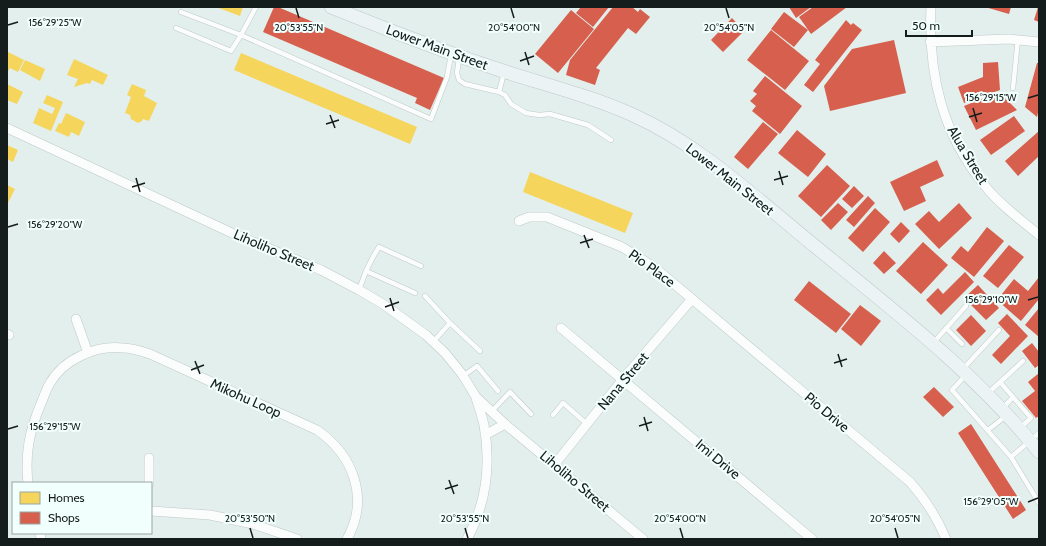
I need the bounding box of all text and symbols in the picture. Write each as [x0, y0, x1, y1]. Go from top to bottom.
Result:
scale bar [906, 12, 972, 38]
text: 156°29'25"W [28, 16, 82, 29]
text: 50 m [912, 18, 940, 33]
street label: Lower Main Street [384, 20, 491, 74]
text: 20°53'55"N [275, 21, 323, 34]
text: 20°54'00"N [488, 21, 540, 34]
text: 20°54'05"N [704, 21, 754, 34]
text: 156°29'15"W [965, 91, 1017, 104]
street label: Alua Street [944, 122, 993, 188]
street label: Lower Main Street [682, 139, 778, 219]
text: 156°29'20"W [28, 218, 83, 231]
street label: Liholiho Street [231, 225, 317, 275]
street label: Pio Place [625, 245, 679, 291]
text: 156°29'10"W [965, 293, 1018, 306]
street label: Nana Street [594, 348, 653, 414]
street label: Mikohu Loop [208, 374, 285, 422]
street label: Pio Drive [801, 388, 853, 436]
text: 156°29'15"W [29, 420, 81, 433]
street label: Imi Drive [692, 435, 744, 483]
street label: Liholiho Street [536, 446, 614, 516]
legend [12, 482, 152, 534]
text: Homes [48, 490, 85, 505]
text: 156°29'05"W [964, 495, 1019, 508]
text: Shops [48, 510, 80, 525]
text: 20°53'50"N [225, 512, 275, 525]
text: 20°53'55"N [441, 512, 489, 525]
text: 20°54'00"N [654, 512, 706, 525]
text: 20°54'05"N [870, 512, 920, 525]

